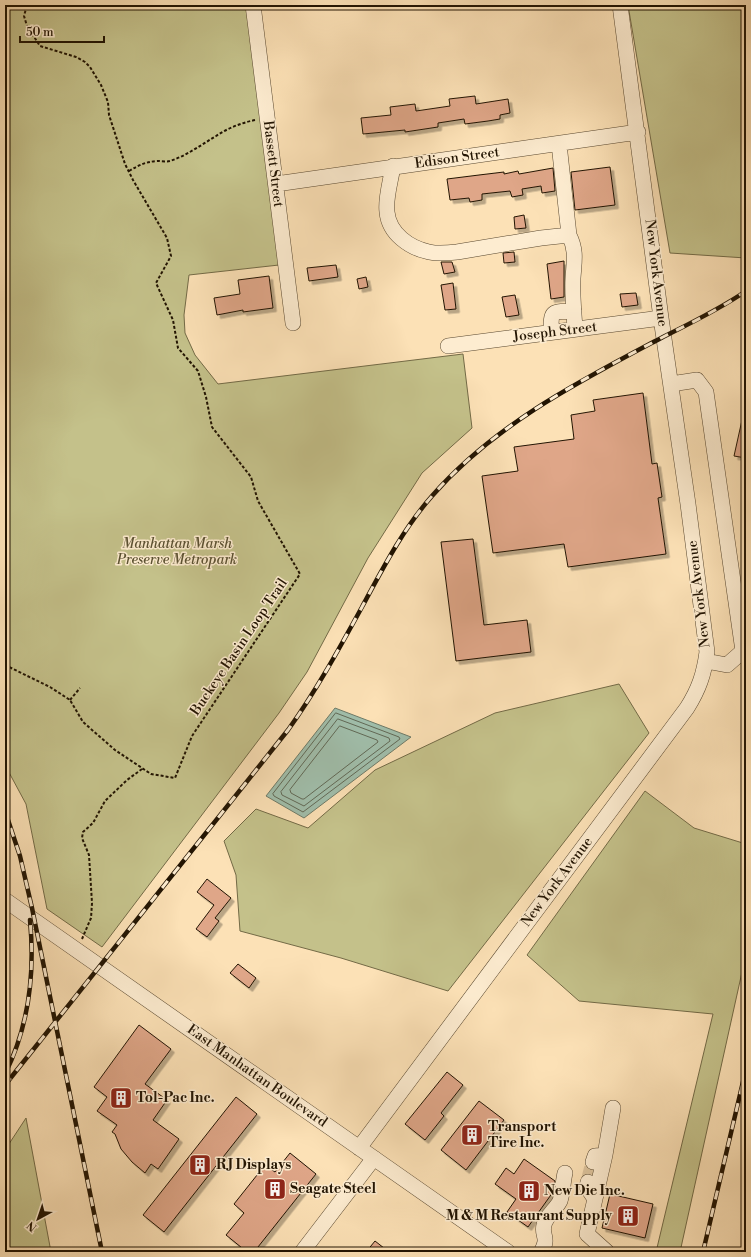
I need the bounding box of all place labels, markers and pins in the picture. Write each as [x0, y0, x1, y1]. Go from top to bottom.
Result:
building icon: Tol-Pac Inc. [108, 1085, 134, 1111]
place label: Tol-Pac Inc. [136, 1089, 215, 1107]
place label: Transport Tire Inc. [488, 1118, 557, 1152]
building icon: Transport Tire Inc. [459, 1122, 485, 1148]
building icon: RJ Displays [187, 1152, 213, 1178]
place label: RJ Displays [216, 1156, 291, 1174]
building icon: Seagate Steel [262, 1176, 288, 1202]
building icon: New Die Inc. [516, 1178, 542, 1204]
place label: Seagate Steel [290, 1180, 377, 1198]
place label: New Die Inc. [544, 1182, 625, 1200]
building icon: M & M Restaurant Supply [615, 1203, 641, 1229]
place label: M & M Restaurant Supply [446, 1207, 613, 1225]

